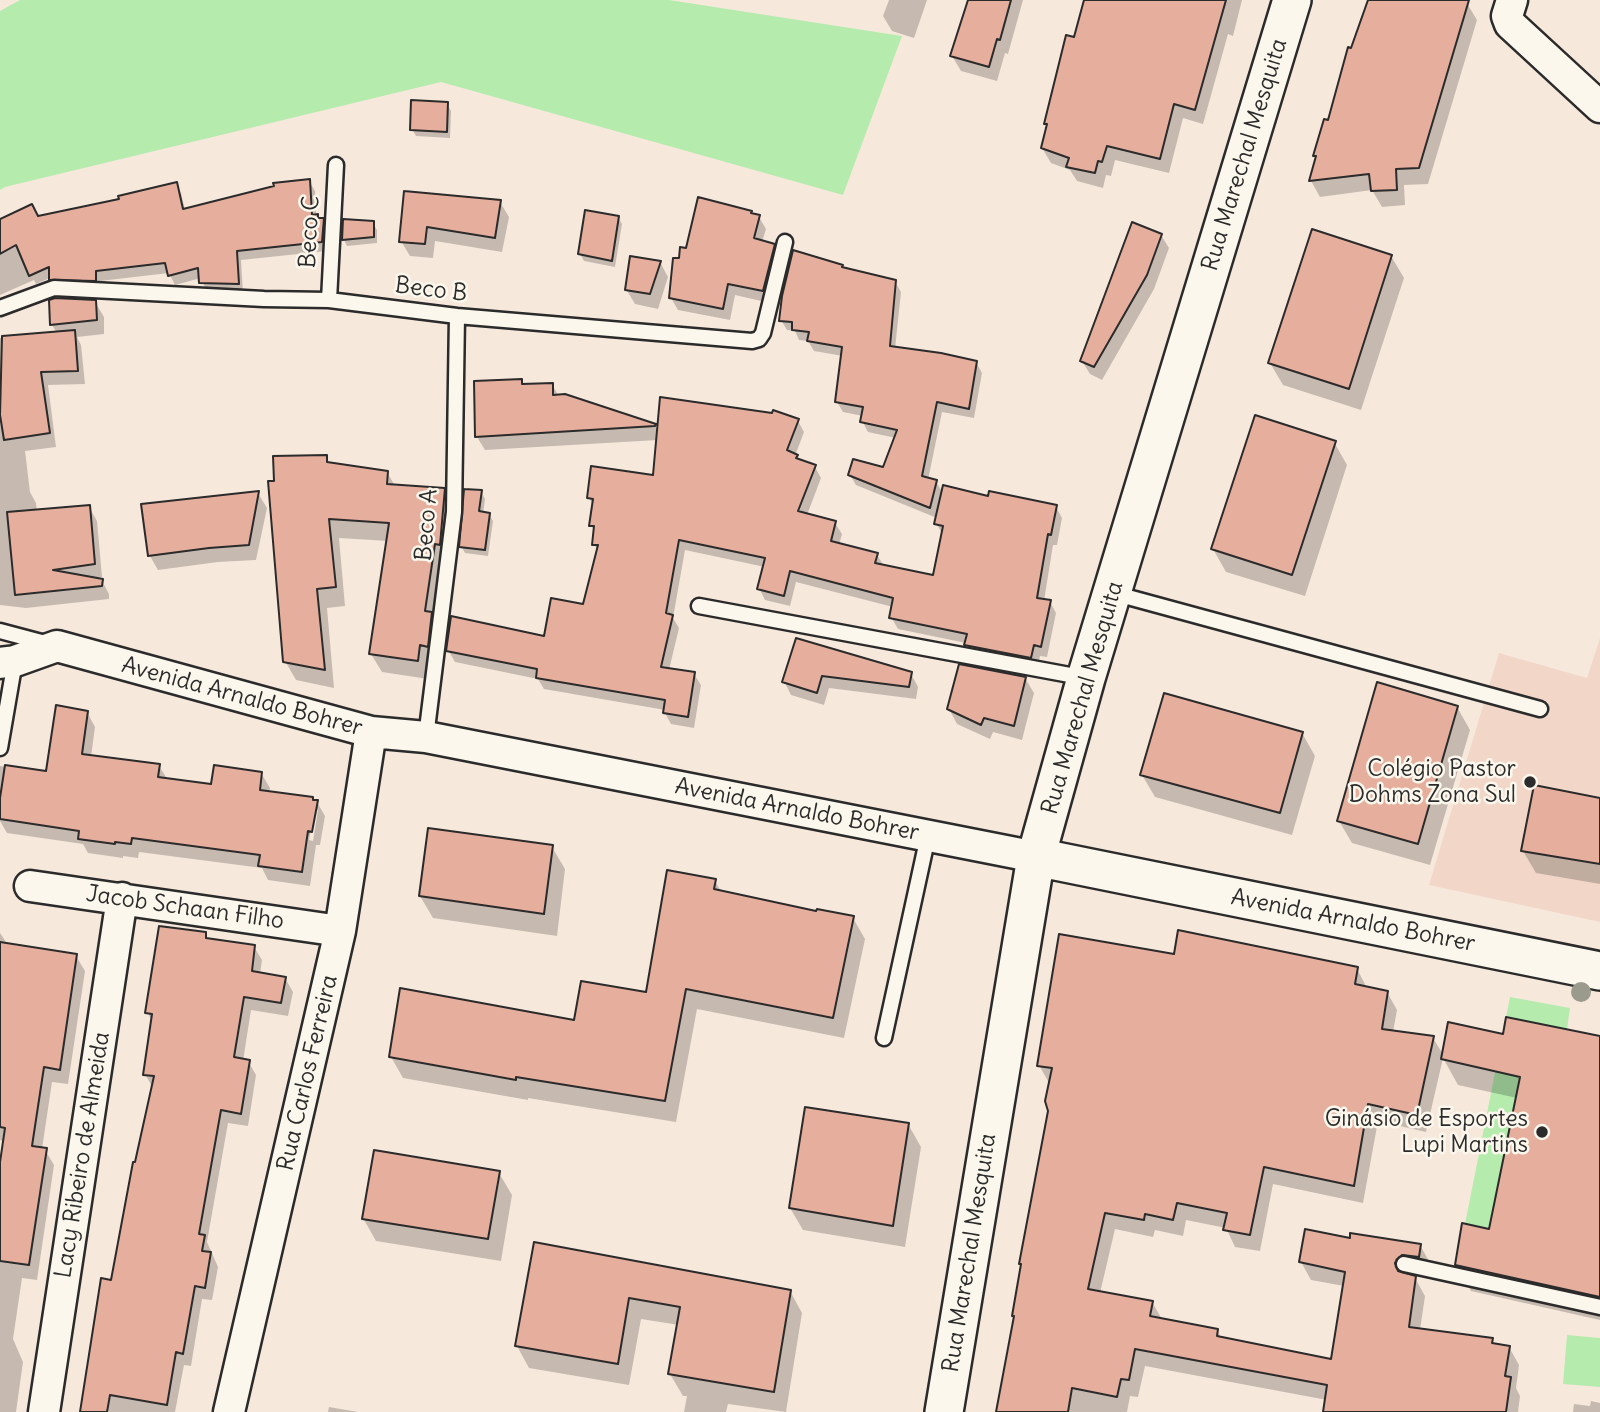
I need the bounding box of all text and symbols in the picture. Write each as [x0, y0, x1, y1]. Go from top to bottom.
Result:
street label: Rua Marechal Mesquita [1197, 36, 1293, 274]
street label: Beco C [294, 195, 326, 269]
street label: Beco B [393, 272, 469, 308]
street label: Beco A [410, 488, 444, 562]
street label: Rua Marechal Mesquita [1036, 578, 1130, 818]
street label: Avenida Arnaldo Bohrer [119, 652, 365, 742]
place label: Colégio Pastor Dohms Zona Sul [1349, 755, 1516, 809]
street label: Avenida Arnaldo Bohrer [673, 773, 921, 847]
marker: Colégio Pastor Dohms Zona Sul [1522, 774, 1538, 790]
street label: Jacob Schaan Filho [84, 880, 286, 936]
street label: Avenida Arnaldo Bohrer [1229, 884, 1477, 958]
street label: Rua Carlos Ferreira [272, 972, 344, 1174]
street label: Lacy Ribeiro de Almeida [50, 1030, 116, 1280]
place label: Ginásio de Esportes Lupi Martins [1325, 1105, 1528, 1159]
marker: Ginásio de Esportes Lupi Martins [1534, 1124, 1550, 1140]
street label: Rua Marechal Mesquita [937, 1132, 1003, 1374]

